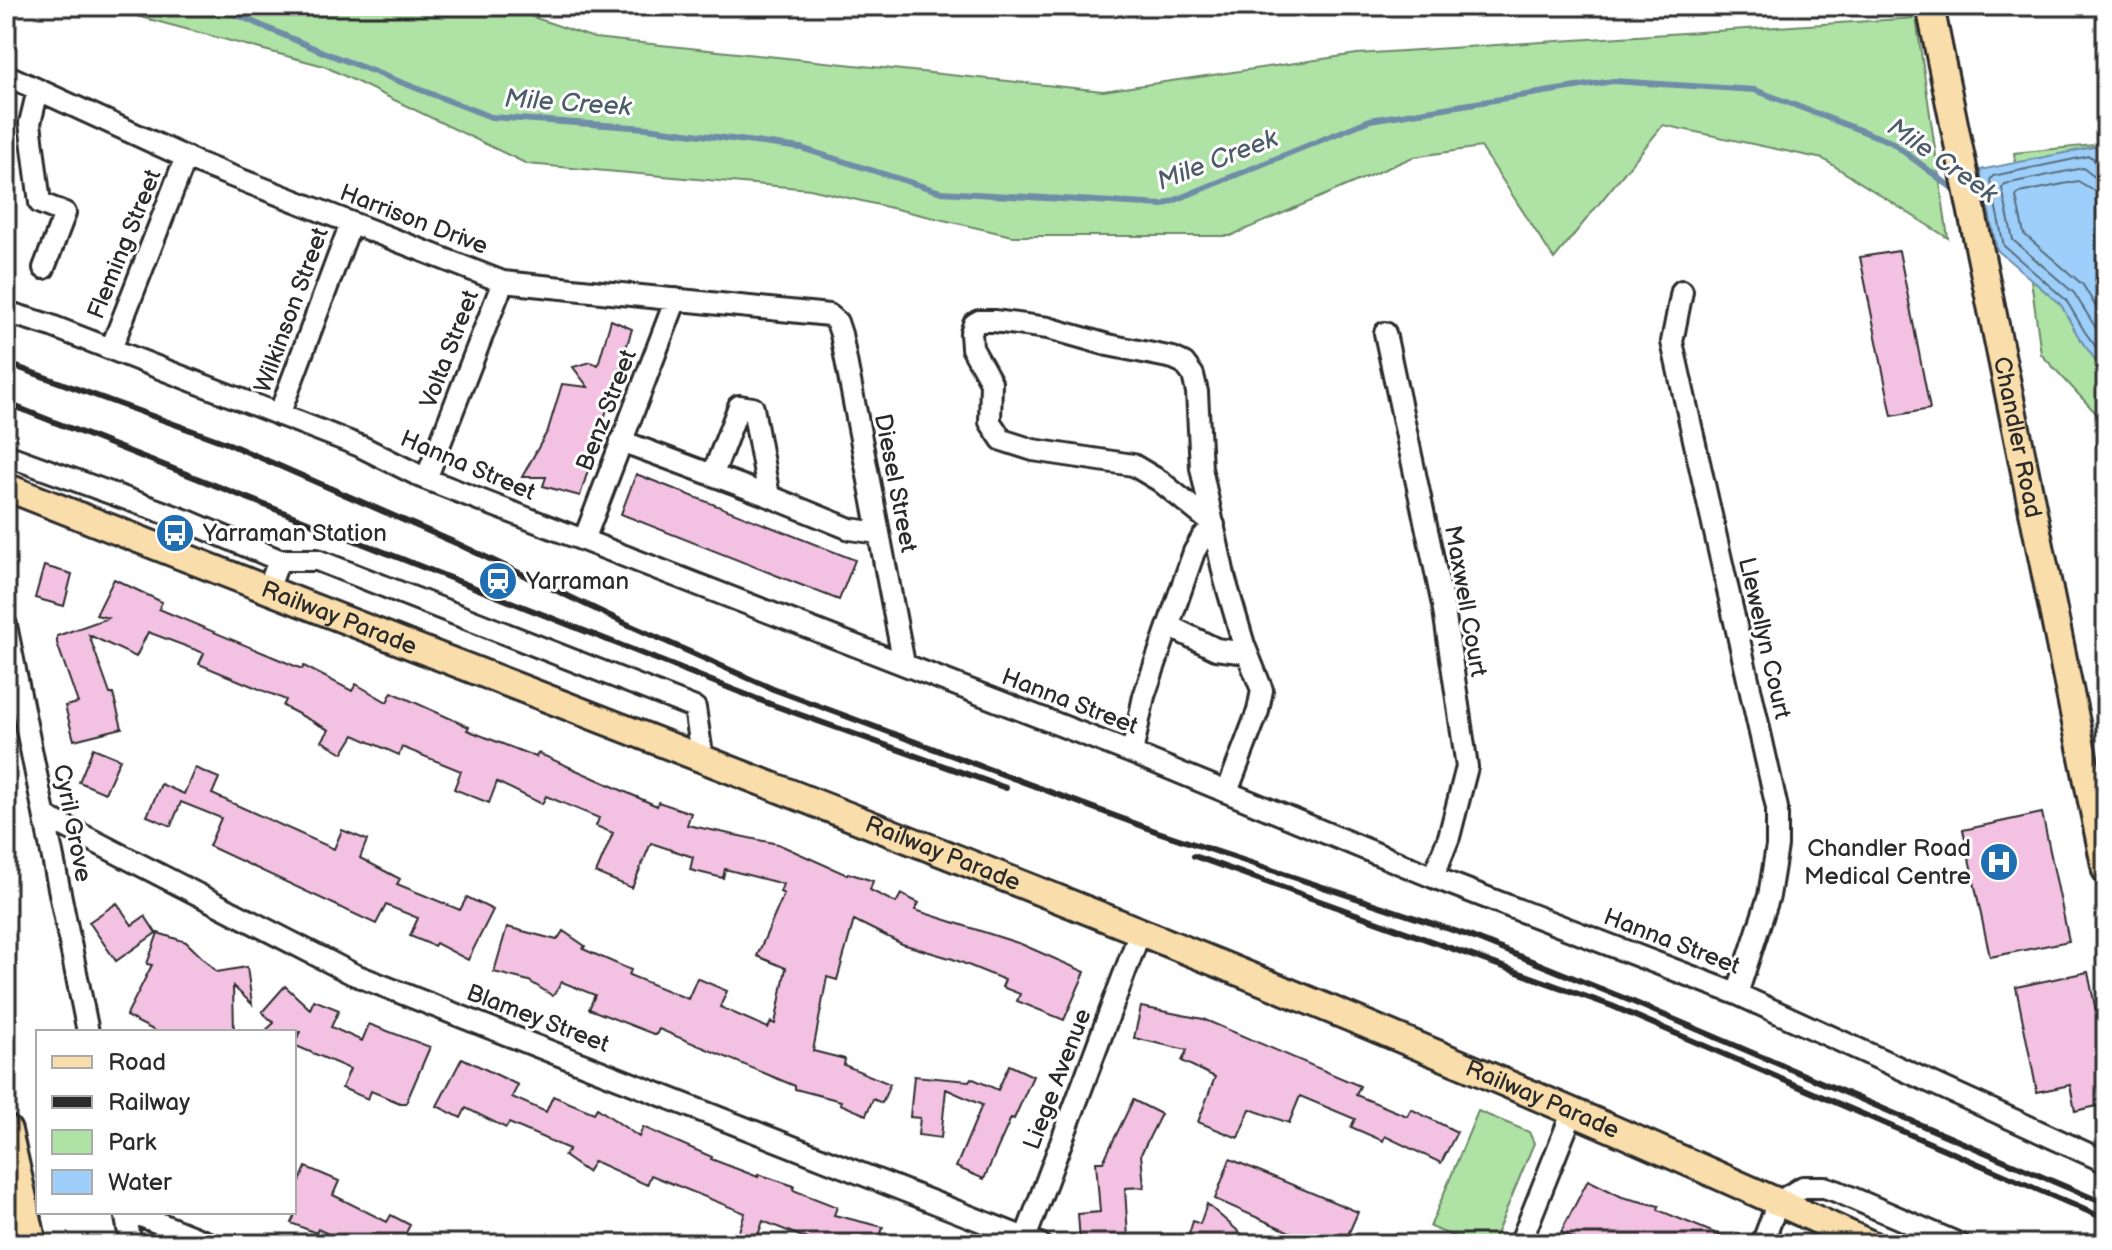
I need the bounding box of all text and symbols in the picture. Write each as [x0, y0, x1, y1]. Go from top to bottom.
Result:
water label: Mile Creek [503, 84, 634, 123]
water label: Mile Creek [1881, 112, 2004, 211]
water label: Mile Creek [1153, 123, 1284, 198]
street label: Fleming Street [81, 165, 168, 323]
street label: Harrison Drive [336, 178, 492, 261]
street label: Wilkinson Street [248, 223, 335, 397]
street label: Volta Street [414, 285, 485, 412]
street label: Benz Street [570, 345, 643, 475]
street label: Chandler Road [1987, 354, 2048, 520]
street label: Diesel Street [868, 411, 923, 556]
street label: Hanna Street [396, 424, 540, 507]
bus stop icon: Yarraman Station [154, 512, 196, 554]
place label: Yarraman Station [202, 519, 387, 548]
street label: Maxwell Court [1438, 523, 1493, 680]
street label: Llewellyn Court [1732, 554, 1797, 722]
station icon: Yarraman [477, 560, 519, 602]
place label: Yarraman [525, 567, 629, 596]
street label: Railway Parade [257, 575, 421, 661]
street label: Hanna Street [998, 662, 1143, 741]
street label: Cyril Grove [47, 762, 98, 884]
street label: Railway Parade [861, 810, 1025, 897]
place label: Chandler Road Medical Centre [1804, 834, 1971, 891]
hospital icon: Chandler Road Medical Centre [1978, 841, 2020, 883]
street label: Hanna Street [1600, 902, 1745, 981]
street label: Blamey Street [462, 978, 614, 1059]
street label: Liege Avenue [1017, 1005, 1098, 1154]
legend [36, 1030, 296, 1214]
text: Road [108, 1048, 166, 1077]
street label: Railway Parade [1461, 1054, 1624, 1145]
text: Railway [108, 1088, 190, 1117]
text: Park [108, 1128, 156, 1157]
text: Water [108, 1168, 172, 1197]

